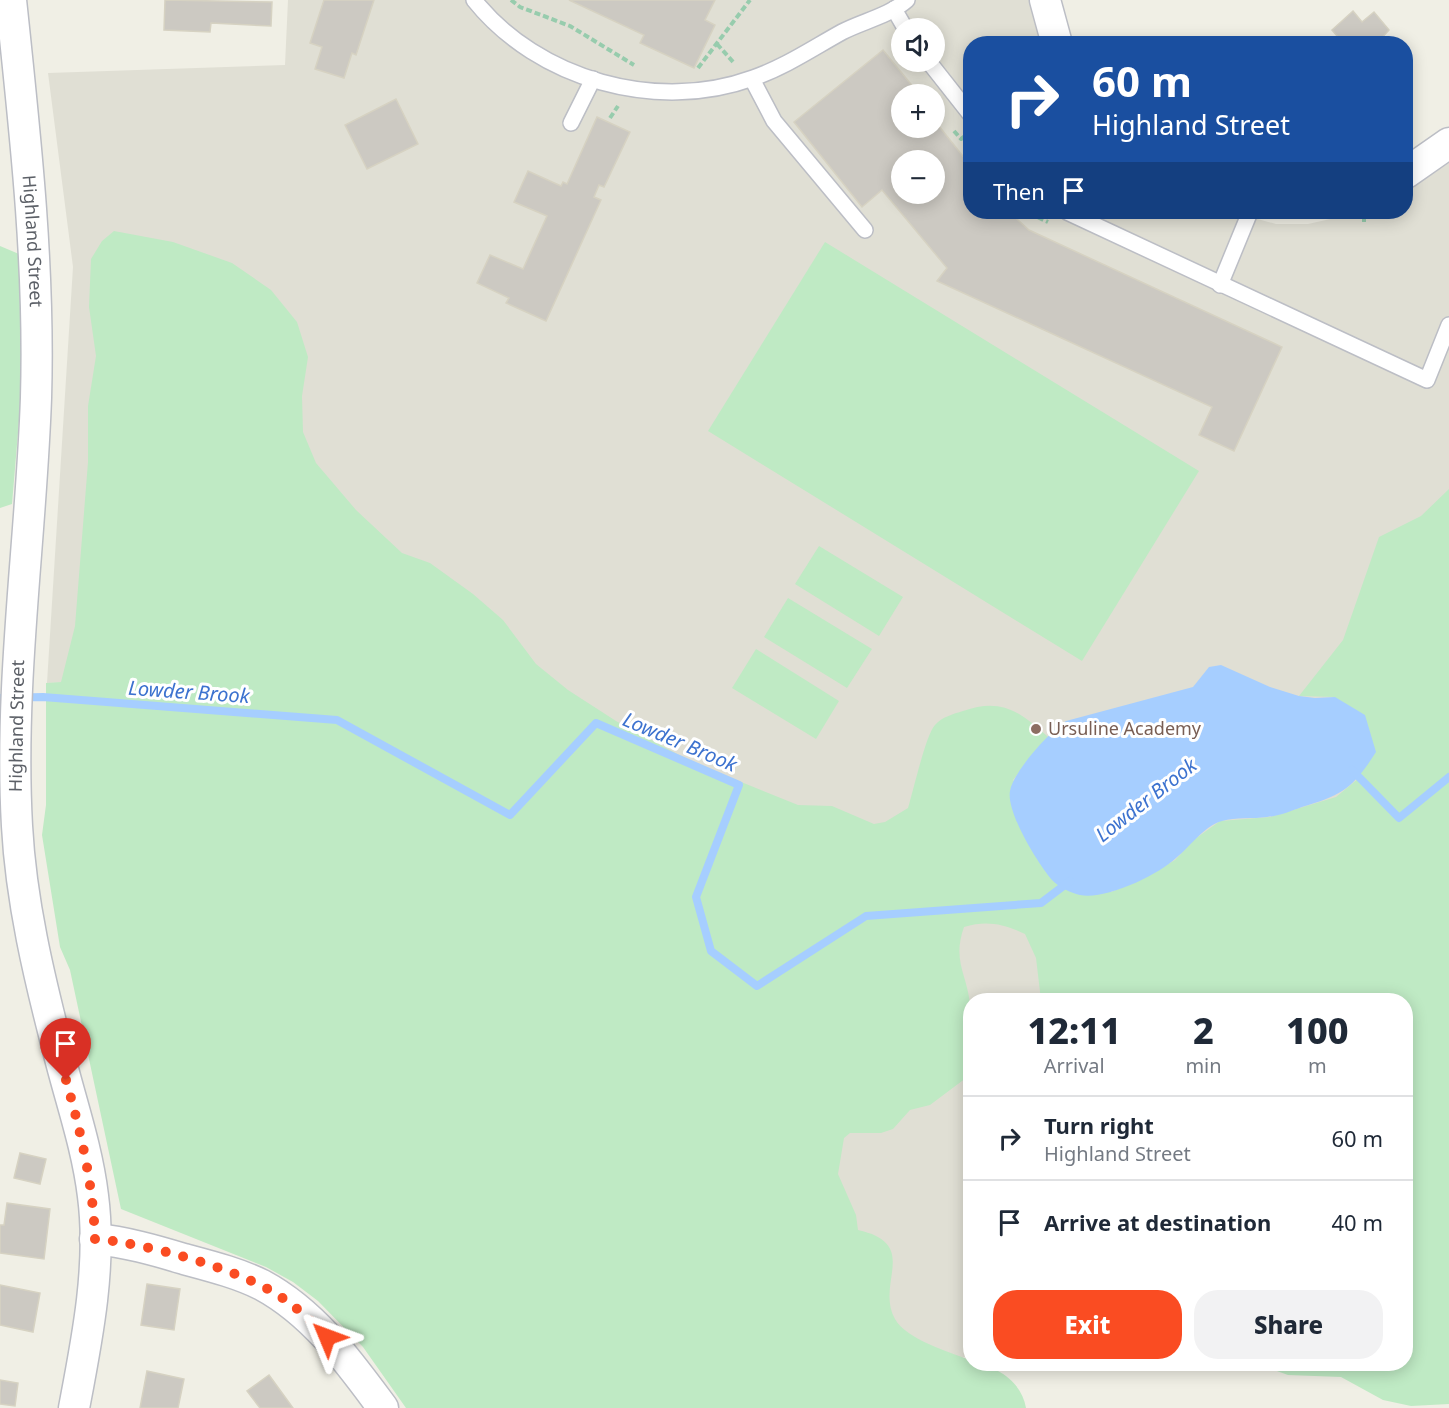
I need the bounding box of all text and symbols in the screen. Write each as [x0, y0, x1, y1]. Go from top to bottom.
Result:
map controls [891, 18, 945, 204]
button: sound [891, 18, 945, 72]
text: 60 m [1092, 52, 1192, 109]
icon: right [993, 60, 1071, 138]
button: + [891, 84, 945, 138]
text: Highland Street [1092, 106, 1290, 143]
button: − [891, 150, 945, 204]
street label: Highland Street [17, 174, 49, 308]
icon: arrive [1057, 174, 1090, 207]
text: Then [993, 176, 1045, 206]
street label: Highland Street [3, 659, 29, 792]
water label: Lowder Brook [127, 674, 252, 709]
water label: Lowder Brook [619, 705, 742, 778]
place label: Ursuline Academy [1048, 716, 1202, 740]
marker: Ursuline Academy [1029, 722, 1043, 736]
water label: Lowder Brook [1089, 751, 1203, 848]
text: 12:11 [1027, 1006, 1121, 1055]
text: 2 [1193, 1006, 1214, 1055]
text: 100 [1286, 1006, 1349, 1055]
pin [40, 1018, 91, 1080]
icon: arrive [49, 1027, 82, 1060]
text: Arrival [1044, 1052, 1105, 1079]
text: min [1185, 1052, 1222, 1079]
text: m [1308, 1052, 1327, 1079]
text: Turn right [1044, 1110, 1154, 1140]
icon: right [993, 1122, 1026, 1155]
text: 60 m [1332, 1123, 1383, 1153]
text: Highland Street [1044, 1140, 1191, 1167]
icon: arrive [993, 1206, 1026, 1239]
text: Arrive at destination [1044, 1207, 1271, 1237]
text: 40 m [1332, 1207, 1383, 1237]
button: Exit [993, 1290, 1182, 1359]
button: Share [1194, 1290, 1383, 1359]
position arrow [295, 1305, 359, 1369]

